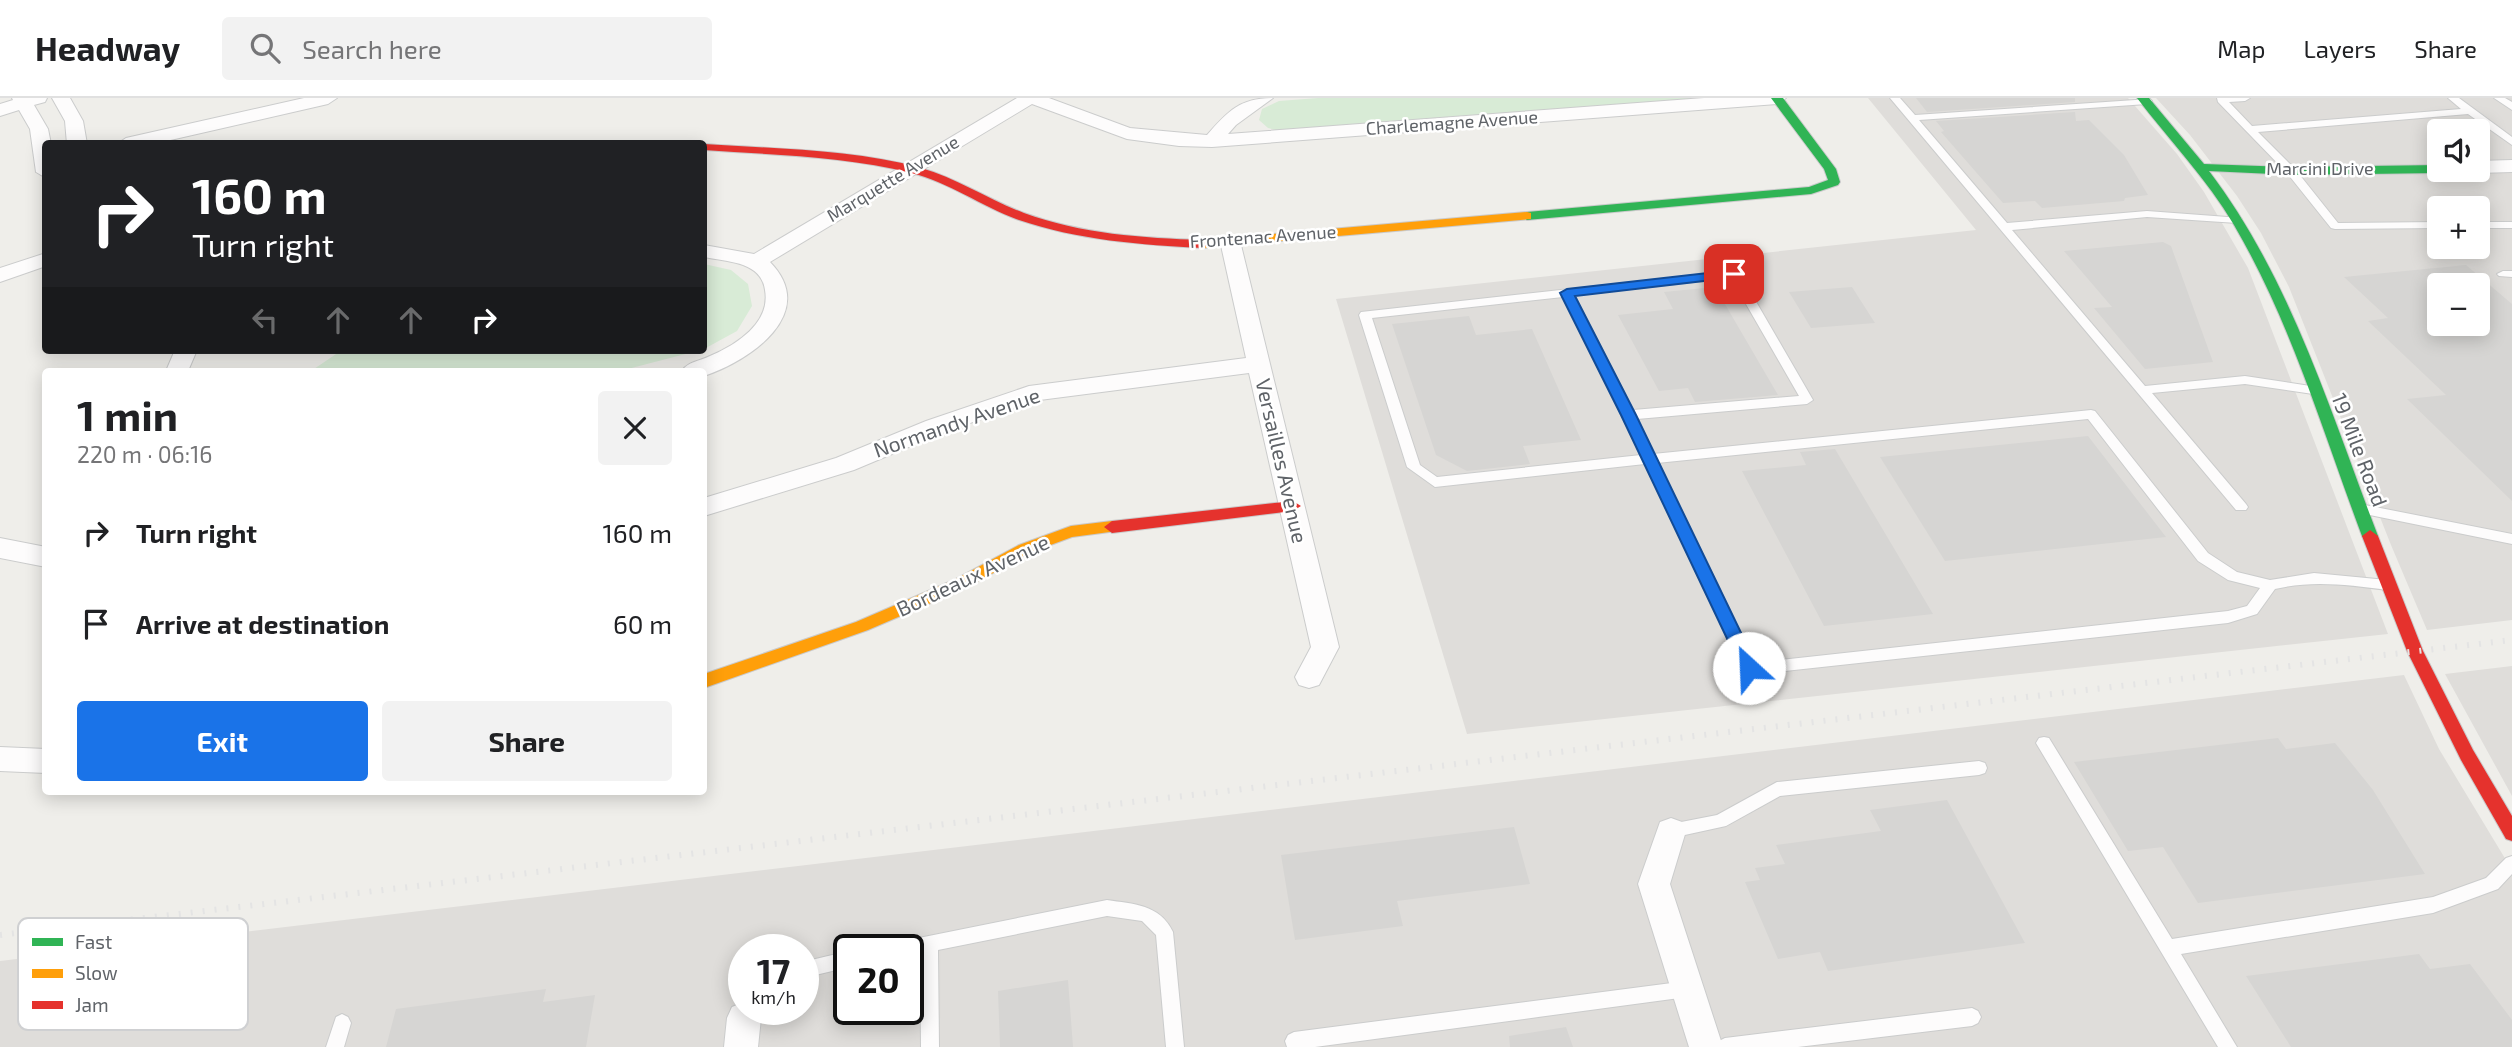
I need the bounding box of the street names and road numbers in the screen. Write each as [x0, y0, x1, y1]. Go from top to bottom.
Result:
street label: Charlemagne Avenue [1365, 105, 1539, 139]
street label: Marquette Avenue [822, 130, 963, 226]
street label: Marcini Drive [2266, 157, 2374, 179]
street label: Frontenac Avenue [1189, 220, 1337, 252]
street label: Versailles Avenue [1251, 376, 1314, 545]
street label: Normandy Avenue [870, 381, 1043, 462]
street label: 19 Mile Road [2327, 389, 2393, 510]
street label: Bordeaux Avenue [892, 528, 1053, 621]

